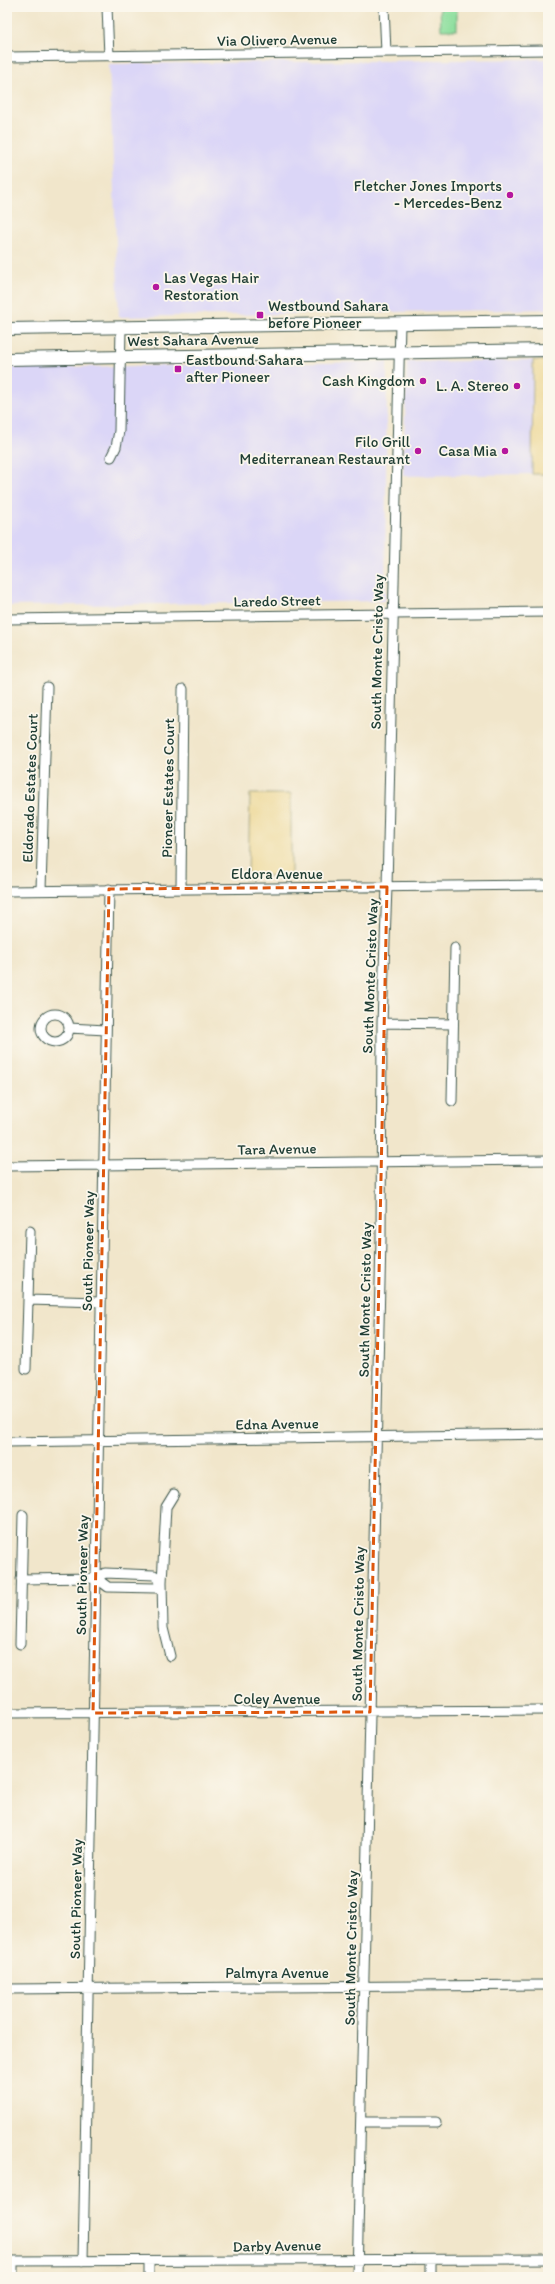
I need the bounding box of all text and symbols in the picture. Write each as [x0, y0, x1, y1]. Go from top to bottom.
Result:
street label: Via Olivero Avenue [217, 30, 337, 50]
place label: Fletcher Jones Imports - Mercedes-Benz [354, 177, 502, 212]
marker: Fletcher Jones Imports - Mercedes-Benz [505, 190, 515, 200]
place label: Las Vegas Hair Restoration [164, 269, 259, 304]
marker: Las Vegas Hair Restoration [151, 282, 161, 292]
place label: Westbound Sahara before Pioneer [268, 297, 389, 332]
marker: Westbound Sahara before Pioneer [255, 310, 265, 320]
street label: West Sahara Avenue [127, 330, 259, 350]
place label: Eastbound Sahara after Pioneer [186, 351, 304, 386]
marker: Eastbound Sahara after Pioneer [173, 364, 183, 374]
place label: Cash Kingdom [322, 372, 415, 390]
marker: Cash Kingdom [418, 376, 428, 386]
place label: L. A. Stereo [436, 377, 509, 395]
marker: L. A. Stereo [512, 381, 522, 391]
place label: Filo Grill Mediterranean Restaurant [240, 433, 411, 468]
place label: Casa Mia [438, 442, 497, 460]
marker: Filo Grill Mediterranean Restaurant [413, 446, 423, 456]
marker: Casa Mia [500, 446, 510, 456]
street label: South Monte Cristo Way [367, 574, 387, 730]
street label: Laredo Street [233, 591, 321, 611]
street label: Eldorado Estates Court [18, 713, 42, 863]
street label: Pioneer Estates Court [158, 717, 178, 858]
street label: Eldora Avenue [231, 865, 323, 883]
street label: South Monte Cristo Way [358, 898, 382, 1054]
street label: Tara Avenue [237, 1139, 317, 1159]
street label: South Pioneer Way [78, 1191, 98, 1311]
street label: South Monte Cristo Way [355, 1222, 375, 1378]
street label: Edna Avenue [235, 1414, 319, 1434]
street label: South Pioneer Way [72, 1515, 92, 1635]
street label: South Monte Cristo Way [348, 1546, 368, 1702]
street label: Coley Avenue [234, 1690, 320, 1708]
street label: South Pioneer Way [66, 1839, 86, 1959]
street label: South Monte Cristo Way [341, 1870, 361, 2026]
street label: Palmyra Avenue [225, 1964, 329, 1982]
street label: Darby Avenue [232, 2236, 322, 2256]

